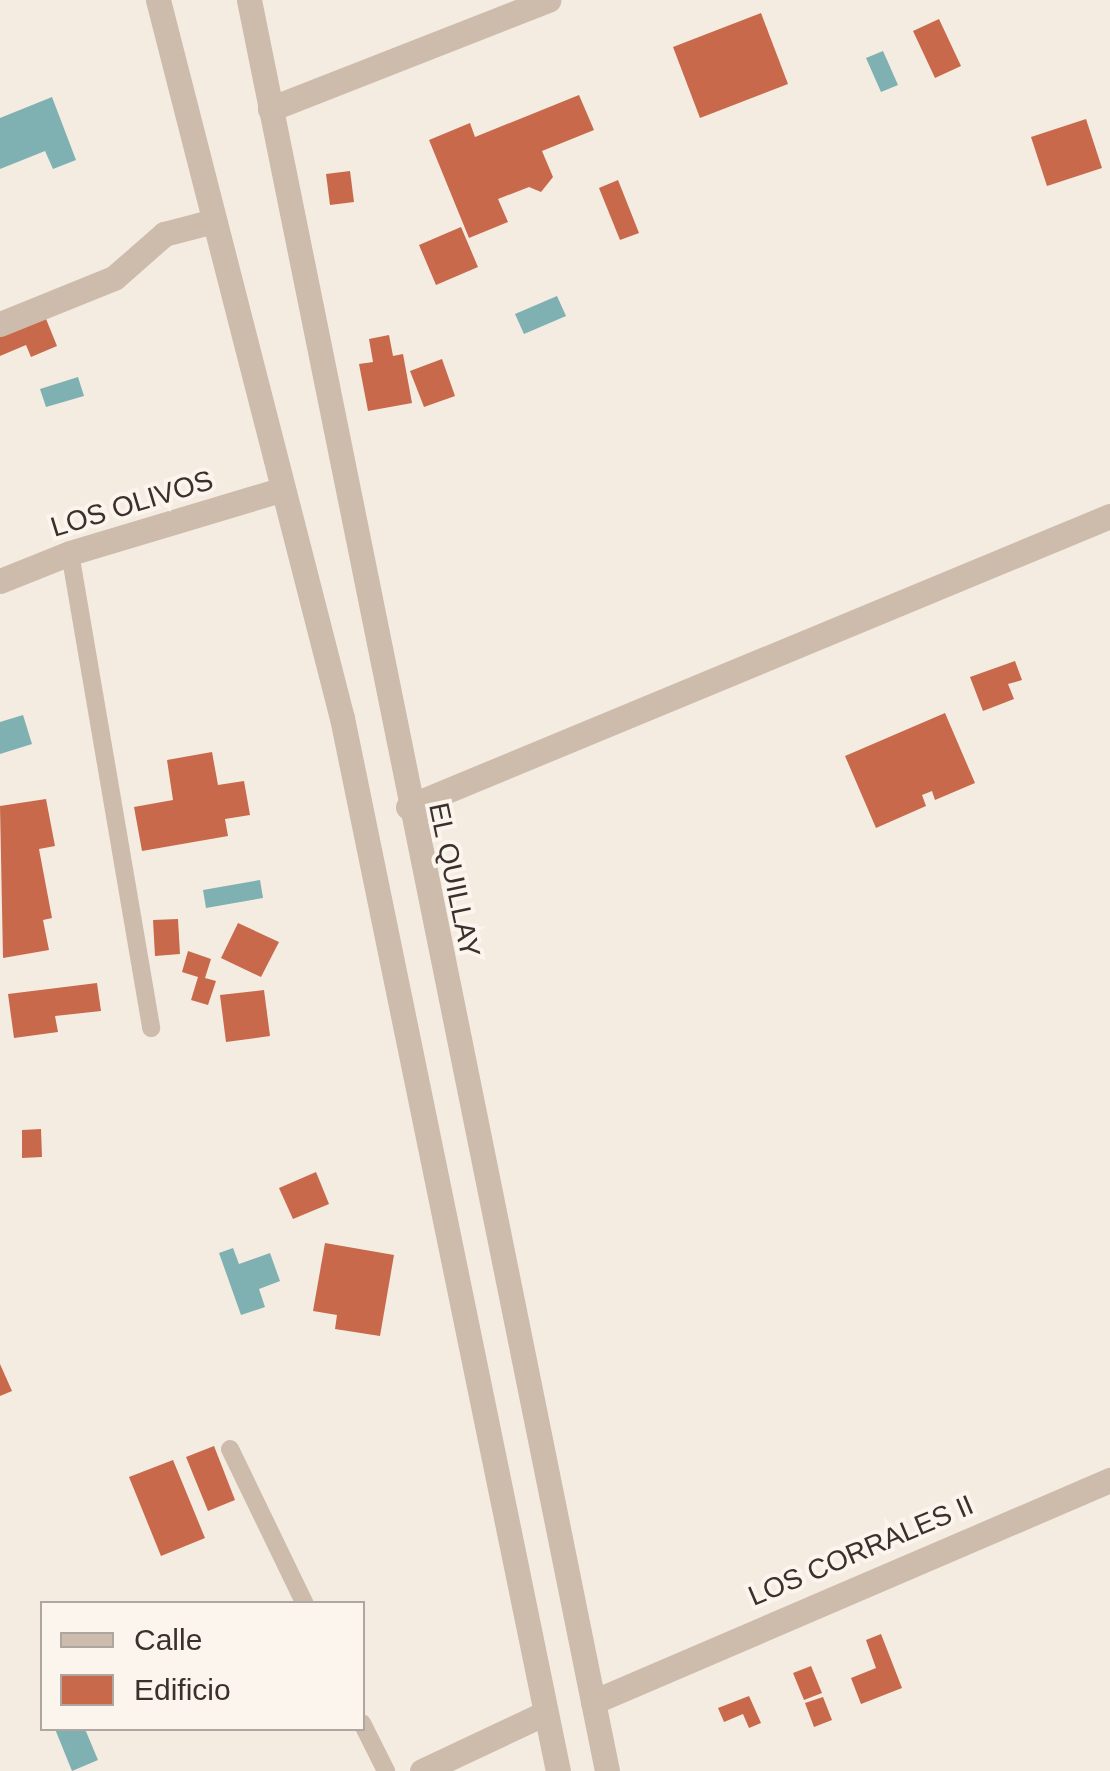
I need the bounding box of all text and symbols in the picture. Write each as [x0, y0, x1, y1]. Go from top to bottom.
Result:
street label: LOS OLIVOS [47, 463, 217, 545]
street label: EL QUILLAY [421, 799, 487, 961]
street label: LOS CORRALES II [743, 1488, 979, 1614]
legend [40, 1601, 365, 1731]
text: Calle [134, 1623, 202, 1656]
text: Edificio [134, 1673, 231, 1706]

